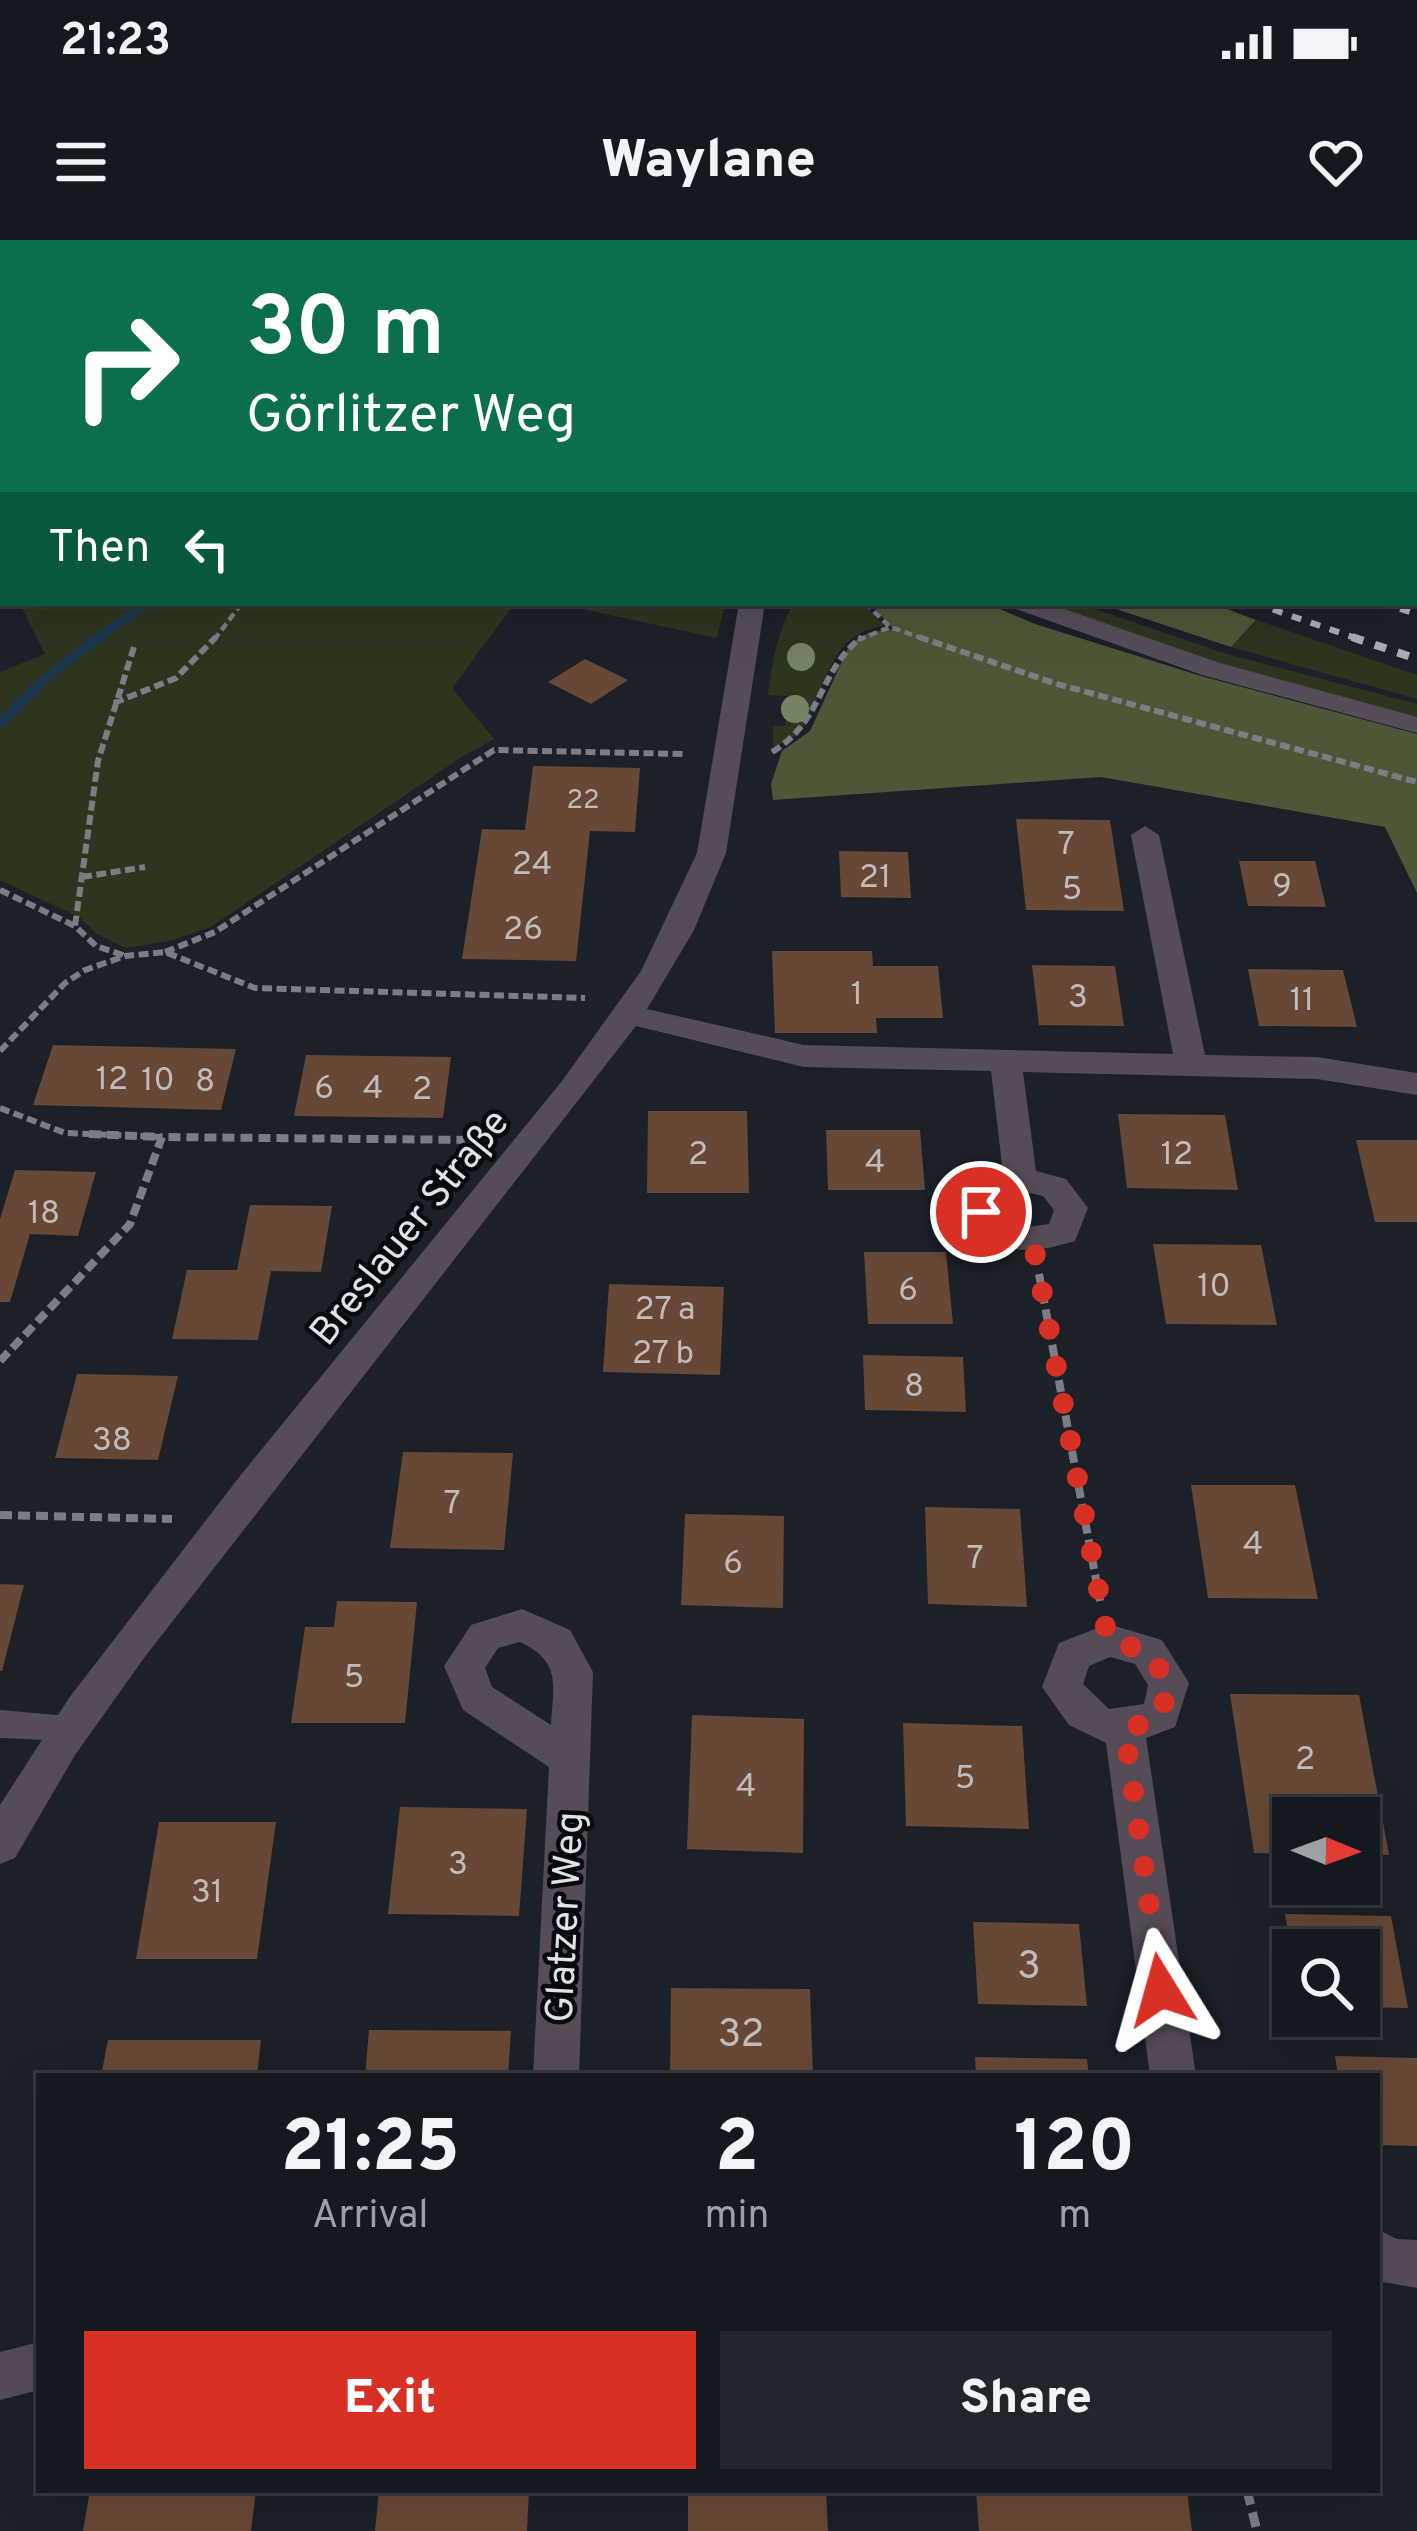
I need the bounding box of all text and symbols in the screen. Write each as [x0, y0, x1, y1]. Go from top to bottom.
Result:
text: 21:23 [60, 14, 171, 71]
text: Waylane [601, 128, 816, 197]
icon: menu [48, 129, 114, 195]
icon: heart [1303, 129, 1369, 195]
text: 30 m [246, 279, 445, 385]
icon: right [48, 288, 204, 444]
text: Görlitzer Weg [246, 383, 576, 452]
icon: left [174, 516, 240, 582]
text: Then [48, 521, 150, 578]
house number: 22 [566, 784, 600, 818]
house number: 7 [1057, 825, 1075, 867]
house number: 24 [512, 845, 552, 887]
house number: 21 [859, 858, 891, 900]
house number: 9 [1272, 867, 1292, 909]
house number: 5 [1062, 870, 1082, 912]
house number: 26 [503, 910, 543, 952]
house number: 1 [851, 975, 863, 1017]
house number: 3 [1068, 978, 1088, 1020]
house number: 11 [1290, 981, 1314, 1023]
house number: 12 [96, 1060, 128, 1102]
house number: 10 [141, 1061, 175, 1103]
house number: 8 [195, 1062, 215, 1104]
house number: 6 [314, 1069, 334, 1111]
house number: 4 [363, 1069, 383, 1111]
house number: 2 [412, 1070, 432, 1112]
street label: Breslauer Straße [301, 1101, 522, 1357]
house number: 2 [688, 1135, 708, 1177]
house number: 12 [1161, 1135, 1193, 1177]
house number: 4 [865, 1143, 885, 1185]
pin [930, 1161, 1032, 1263]
icon: arrive [948, 1179, 1014, 1245]
house number: 18 [28, 1194, 60, 1236]
house number: 10 [1197, 1267, 1231, 1309]
house number: 6 [898, 1271, 918, 1313]
house number: 27 a [635, 1290, 695, 1332]
house number: 27 b [632, 1334, 694, 1376]
house number: 8 [904, 1367, 924, 1409]
house number: 38 [92, 1421, 132, 1463]
house number: 7 [443, 1484, 461, 1526]
house number: 4 [1243, 1525, 1263, 1567]
house number: 7 [966, 1539, 984, 1581]
house number: 6 [723, 1544, 743, 1586]
house number: 5 [344, 1658, 364, 1700]
house number: 2 [1295, 1740, 1315, 1782]
house number: 5 [955, 1759, 975, 1801]
house number: 4 [736, 1767, 756, 1809]
north arrow [1272, 1797, 1380, 1905]
map controls [1272, 1797, 1380, 2037]
street label: Glatzer Weg [537, 1810, 597, 2024]
house number: 3 [448, 1845, 468, 1887]
house number: 31 [191, 1873, 223, 1915]
position arrow [1098, 1927, 1224, 2053]
button: search [1272, 1929, 1380, 2037]
house number: 3 [1017, 1944, 1041, 1993]
house number: 32 [718, 2012, 764, 2061]
text: 21:25 [281, 2105, 460, 2197]
text: 2 [715, 2105, 759, 2197]
text: 120 [1014, 2105, 1135, 2197]
text: Arrival [312, 2193, 428, 2242]
text: min [704, 2193, 769, 2242]
text: m [1058, 2193, 1091, 2242]
button: Exit [84, 2331, 696, 2469]
button: Share [720, 2331, 1332, 2469]

